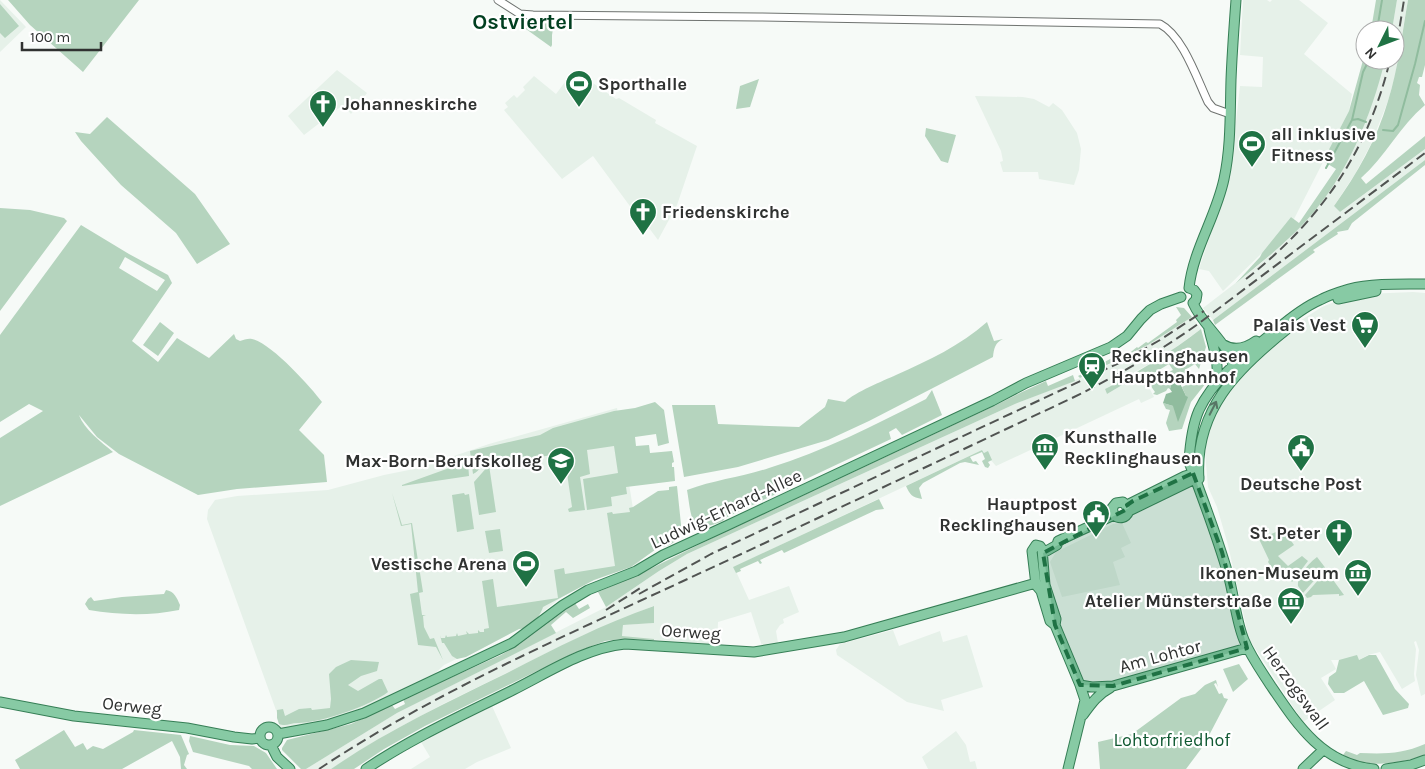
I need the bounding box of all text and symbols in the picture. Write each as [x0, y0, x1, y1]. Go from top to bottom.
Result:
district label: Ostviertel [472, 9, 574, 35]
scale bar [22, 20, 101, 52]
north arrow [1355, 20, 1405, 70]
text: 100 m [30, 28, 70, 46]
text: N [1361, 44, 1380, 63]
sports icon: Sporthalle [564, 69, 594, 108]
place label: Sporthalle [598, 73, 687, 95]
church icon: Johanneskirche [308, 89, 338, 128]
place label: Johanneskirche [342, 93, 477, 115]
place label: all inklusive Fitness [1271, 123, 1376, 166]
sports icon: all inklusive Fitness [1237, 129, 1267, 168]
church icon: Friedenskirche [628, 197, 658, 236]
place label: Friedenskirche [662, 201, 790, 223]
supermarket icon: Palais Vest [1350, 310, 1380, 349]
place label: Palais Vest [1253, 314, 1346, 336]
place label: Recklinghausen Hauptbahnhof [1111, 345, 1249, 388]
station icon: Recklinghausen Hauptbahnhof [1077, 351, 1107, 390]
one-way arrow [1209, 401, 1218, 416]
place label: Kunsthalle Recklinghausen [1064, 426, 1202, 469]
museum icon: Kunsthalle Recklinghausen [1030, 432, 1060, 471]
public building icon: Deutsche Post [1286, 433, 1316, 472]
school or university icon: Max-Born-Berufskolleg [546, 446, 576, 485]
place label: Max-Born-Berufskolleg [345, 450, 543, 472]
street label: Ludwig-Erhard-Allee [647, 464, 805, 554]
place label: Deutsche Post [1240, 473, 1362, 495]
place label: Hauptpost Recklinghausen [939, 493, 1077, 536]
public building icon: Hauptpost Recklinghausen [1081, 499, 1111, 538]
church icon: St. Peter [1324, 518, 1354, 557]
place label: St. Peter [1249, 522, 1320, 544]
sports icon: Vestische Arena [511, 549, 541, 588]
place label: Vestische Arena [371, 553, 507, 575]
museum icon: Ikonen-Museum [1343, 558, 1373, 597]
place label: Ikonen-Museum [1200, 562, 1339, 584]
museum icon: Atelier Münsterstraße [1276, 586, 1306, 625]
place label: Atelier Münsterstraße [1085, 590, 1272, 612]
street label: Oerweg [660, 619, 722, 645]
street label: Am Lohtor [1117, 634, 1204, 677]
street label: Herzogswall [1258, 642, 1334, 734]
street label: Oerweg [101, 692, 163, 720]
park label: Lohtorfriedhof [1113, 729, 1231, 751]

